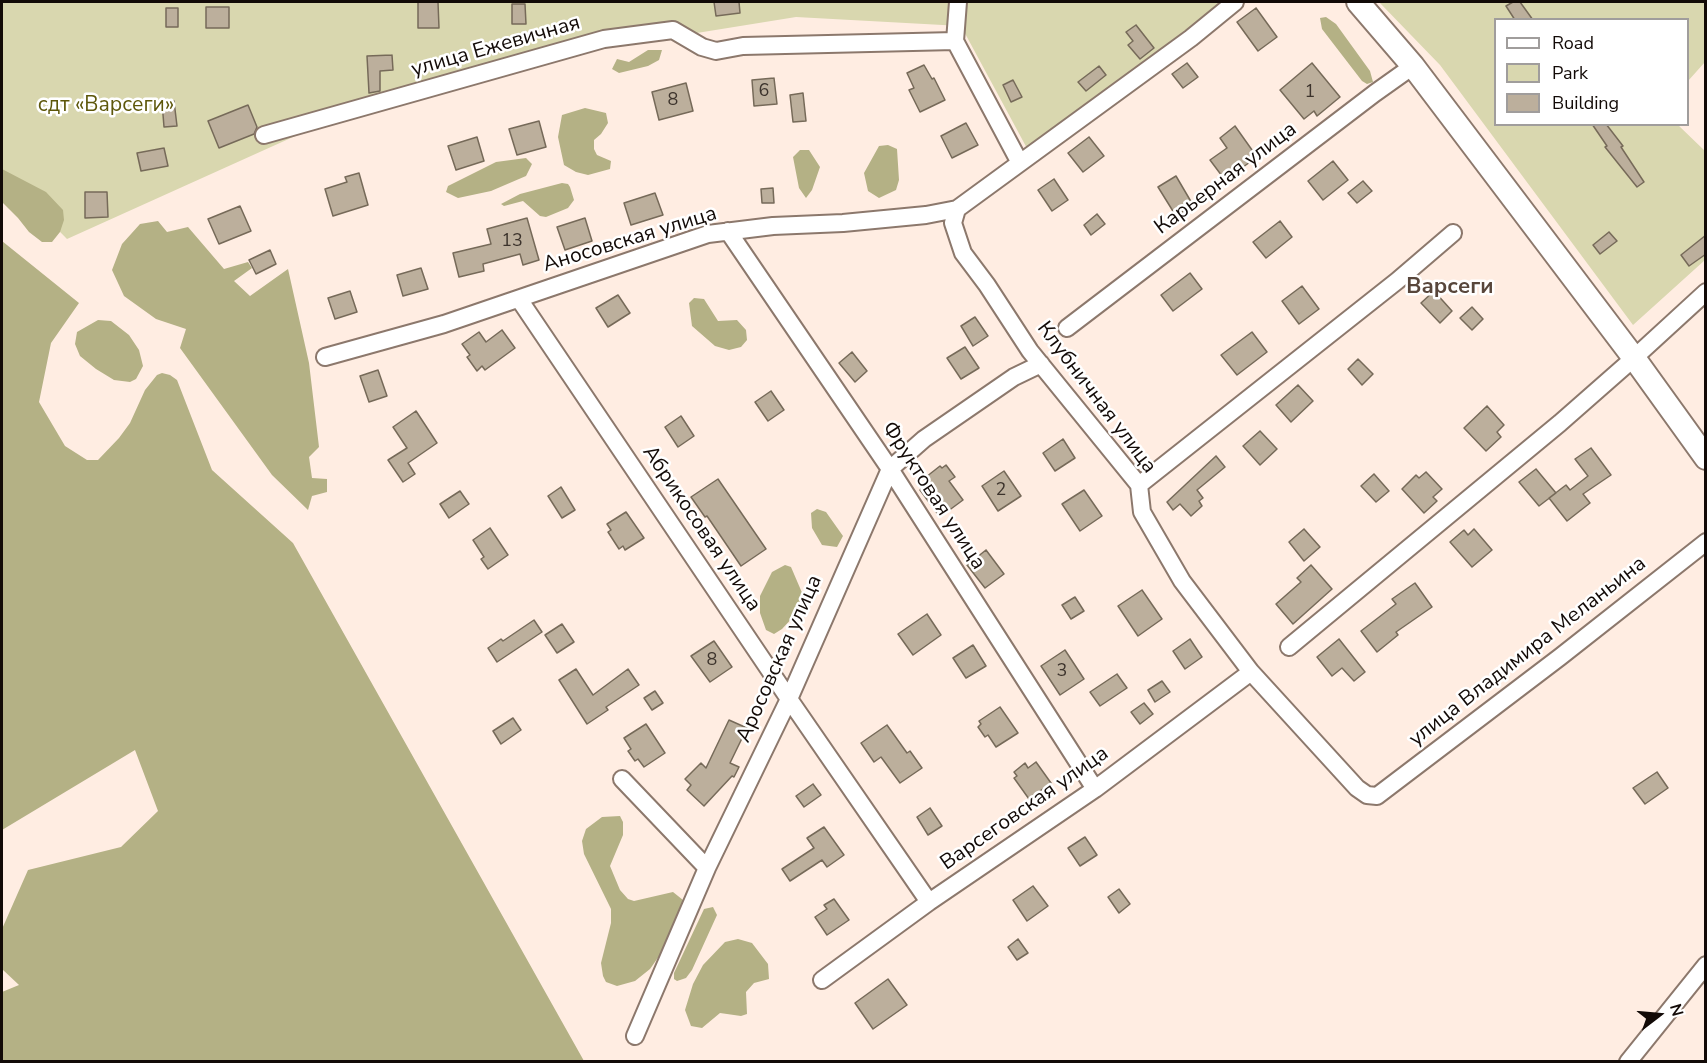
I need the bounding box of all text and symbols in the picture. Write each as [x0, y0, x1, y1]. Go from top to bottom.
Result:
street label: улица Ежевичная [409, 11, 583, 83]
legend [1494, 18, 1689, 126]
text: Road [1552, 31, 1594, 55]
text: Park [1552, 61, 1588, 85]
house number: 6 [759, 81, 769, 103]
house number: 1 [1305, 82, 1315, 104]
house number: 8 [668, 90, 678, 112]
text: Building [1552, 91, 1619, 115]
park label: сдт «Варсеги» [38, 93, 174, 119]
street label: Карьерная улица [1150, 117, 1302, 241]
street label: Аносовская улица [540, 202, 720, 278]
house number: 13 [501, 231, 523, 253]
district label: Варсеги [1406, 275, 1494, 301]
street label: Клубничная улица [1031, 317, 1161, 479]
street label: Фруктовая улица [876, 417, 990, 575]
street label: Абрикосовая улица [636, 441, 766, 617]
house number: 2 [996, 480, 1006, 502]
street label: улица Владимира Меланьина [1405, 552, 1651, 752]
street label: Аросовская улица [732, 571, 828, 747]
house number: 8 [707, 650, 717, 672]
house number: 3 [1057, 661, 1067, 683]
street label: Варсеговская улица [936, 742, 1114, 876]
north arrow [1629, 985, 1689, 1045]
text: N [1664, 1001, 1689, 1019]

